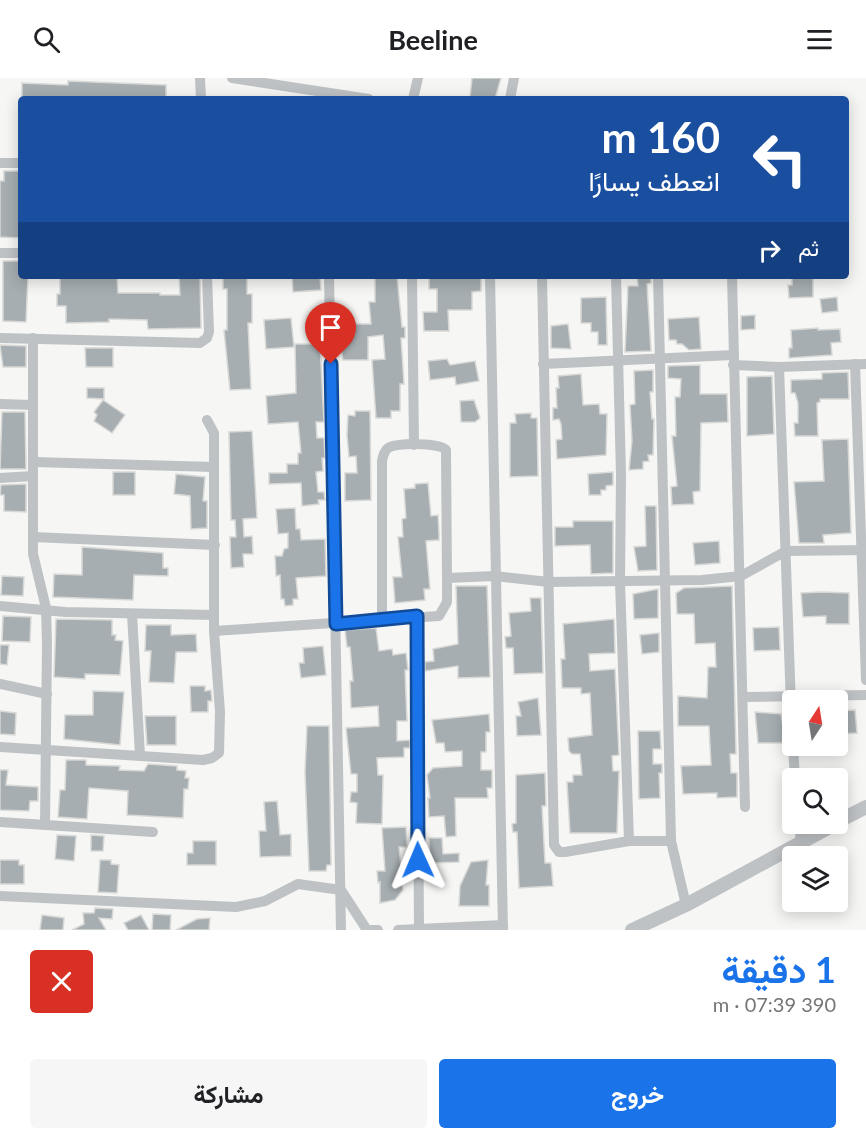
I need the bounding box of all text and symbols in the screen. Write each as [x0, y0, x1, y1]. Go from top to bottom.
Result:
icon: search [30, 23, 63, 56]
text: Beeline [388, 23, 478, 56]
icon: menu [803, 23, 836, 56]
text: 160 m [602, 112, 720, 162]
icon: left [741, 120, 819, 198]
text: انعطف يسارًا [588, 164, 720, 197]
icon: right [753, 234, 786, 267]
text: ثم [798, 234, 819, 261]
pin [305, 302, 356, 364]
icon: arrive [314, 311, 347, 344]
north arrow [782, 690, 848, 756]
map controls [782, 690, 848, 912]
button: search [782, 768, 848, 834]
position arrow [386, 828, 450, 892]
button: layers [782, 846, 848, 912]
text: 1 دقيقة [721, 947, 836, 991]
button: close [30, 950, 93, 1013]
text: 390 m · 07:39 [713, 992, 836, 1016]
button: مشاركة [30, 1059, 427, 1128]
button: خروج [439, 1059, 836, 1128]

